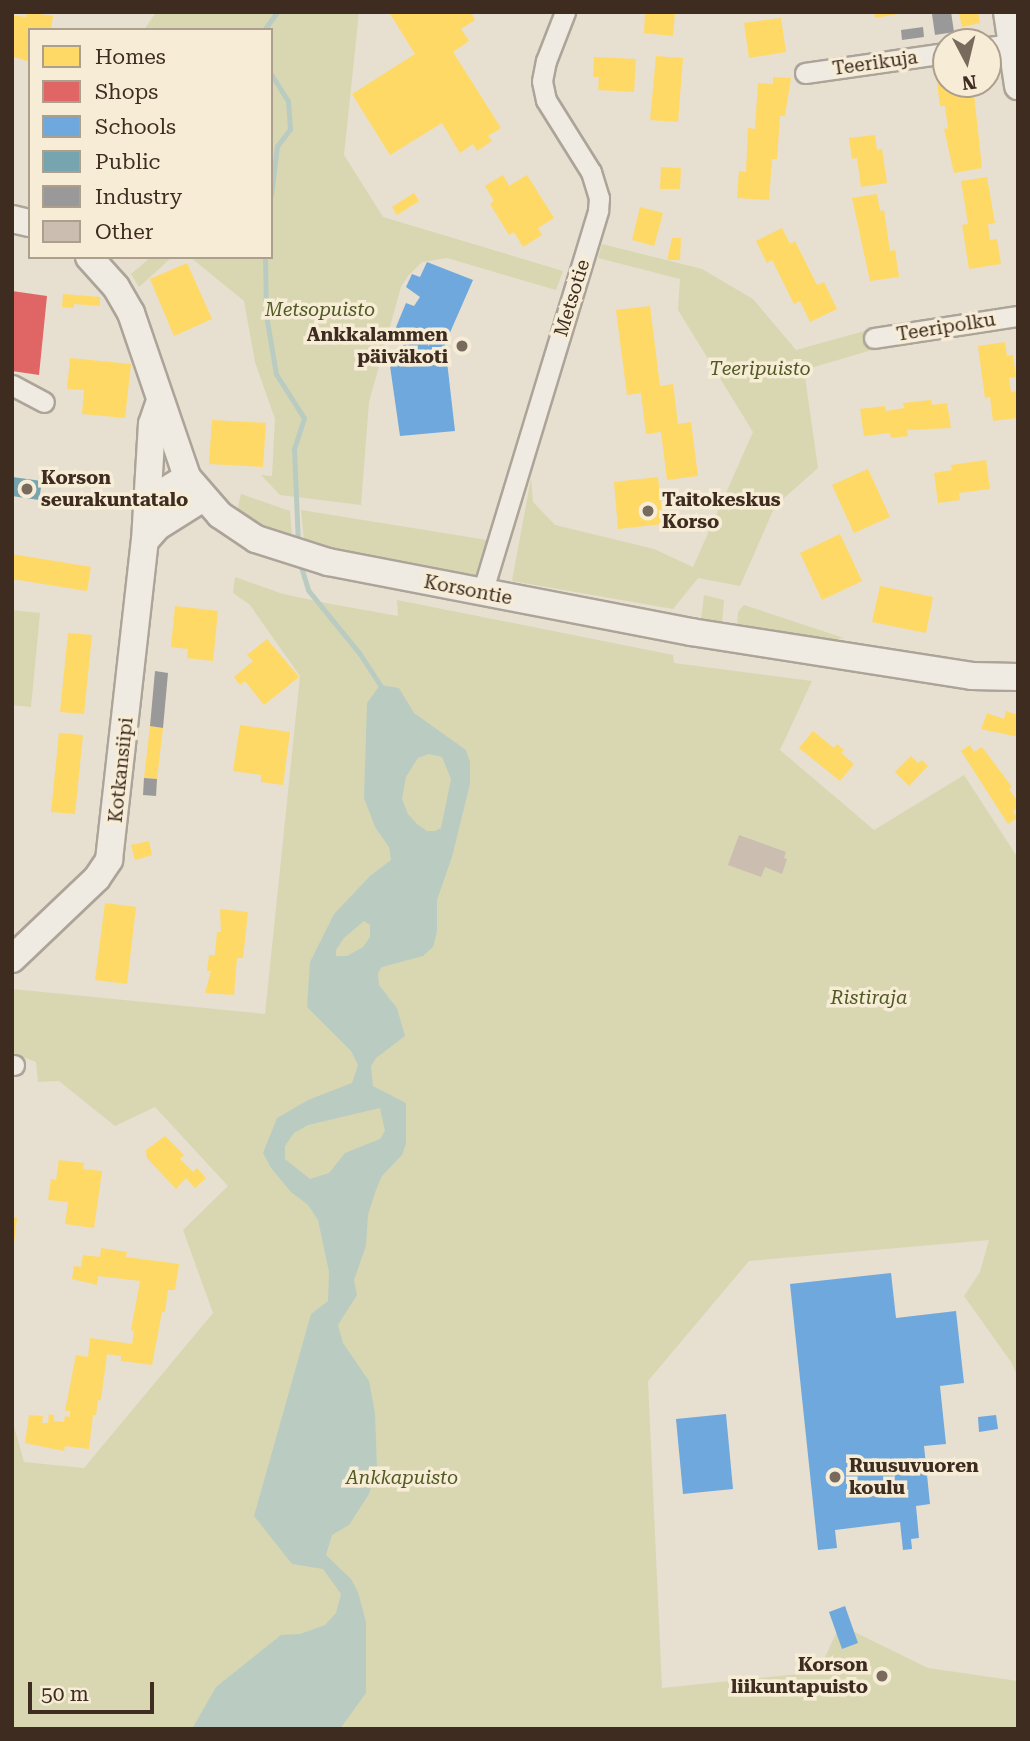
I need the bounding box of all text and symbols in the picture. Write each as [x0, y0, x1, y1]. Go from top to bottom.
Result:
legend [28, 28, 273, 259]
north arrow [932, 28, 1002, 98]
text: Homes [95, 45, 166, 69]
street label: Teerikuja [831, 46, 919, 80]
text: N [961, 70, 978, 95]
text: Shops [95, 80, 158, 104]
text: Schools [95, 115, 176, 139]
text: Public [95, 150, 160, 174]
text: Industry [95, 185, 182, 209]
text: Other [95, 220, 153, 244]
street label: Metsotie [549, 257, 595, 339]
park label: Metsopuisto [265, 299, 375, 321]
street label: Teeripolku [895, 308, 997, 346]
place label: Ankkalammen päiväkoti [307, 324, 448, 368]
marker: Ankkalammen päiväkoti [454, 338, 470, 354]
park label: Teeripuisto [709, 358, 811, 380]
place label: Korson seurakuntatalo [41, 467, 188, 511]
marker: Korson seurakuntatalo [19, 481, 35, 497]
place label: Taitokeskus Korso [662, 489, 781, 533]
marker: Taitokeskus Korso [640, 503, 656, 519]
street label: Korsontie [422, 570, 514, 610]
street label: Kotkansiipi [104, 716, 138, 824]
park label: Ristiraja [831, 987, 907, 1009]
place label: Ruusuvuoren koulu [849, 1455, 979, 1499]
park label: Ankkapuisto [346, 1467, 458, 1489]
marker: Ruusuvuoren koulu [827, 1469, 843, 1485]
place label: Korson liikuntapuisto [731, 1654, 868, 1698]
scale bar [32, 1668, 158, 1712]
marker: Korson liikuntapuisto [874, 1668, 890, 1684]
text: 50 m [41, 1682, 89, 1706]

